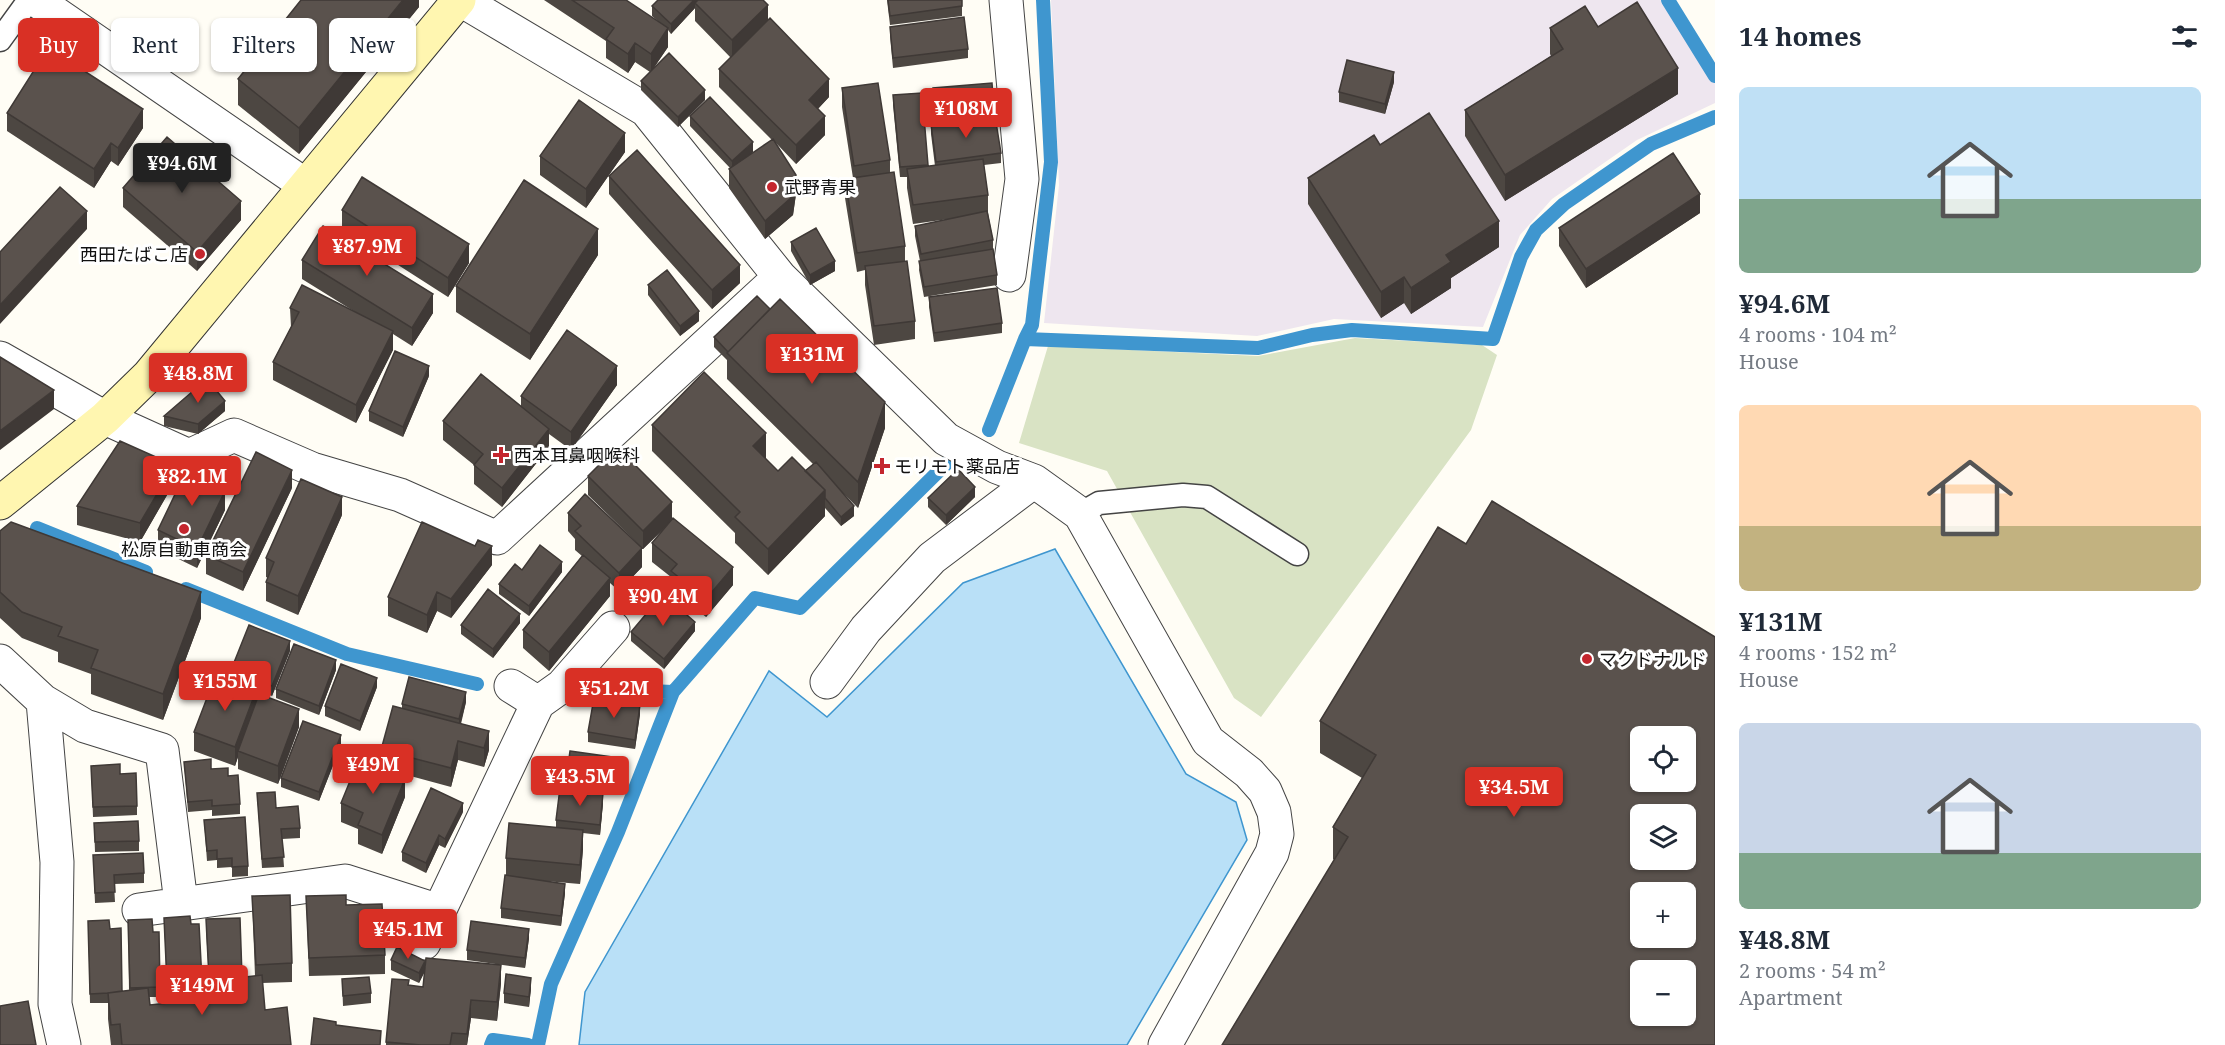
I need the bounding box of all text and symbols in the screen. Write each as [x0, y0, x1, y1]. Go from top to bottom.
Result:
chip: Buy [18, 18, 99, 72]
chip: Rent [111, 18, 199, 72]
chip: Filters [211, 18, 317, 72]
chip: New [329, 18, 416, 72]
text: 14 homes [1739, 18, 1861, 54]
icon: filters [2168, 20, 2201, 53]
pin: ¥108M [924, 88, 1008, 139]
text: ¥108M [934, 94, 998, 121]
icon: home [1916, 126, 2024, 234]
pin: ¥94.6M [133, 143, 231, 194]
text: ¥94.6M [147, 149, 217, 176]
place label: 武野青果 [784, 175, 856, 199]
marker: 武野青果 [765, 180, 779, 194]
pin: ¥87.9M [318, 226, 416, 277]
text: ¥87.9M [332, 232, 402, 259]
place label: 西田たばこ店 [80, 242, 188, 266]
marker: 西田たばこ店 [193, 247, 207, 261]
text: ¥94.6M [1739, 285, 1830, 321]
text: 4 rooms · 104 m² [1739, 321, 1897, 348]
pin: ¥131M [770, 334, 854, 385]
text: ¥131M [780, 340, 844, 367]
text: House [1739, 348, 1799, 375]
pin: ¥48.8M [149, 353, 247, 404]
text: ¥48.8M [163, 359, 233, 386]
place label: 西本耳鼻咽喉科 [514, 443, 640, 467]
icon: home [1916, 444, 2024, 552]
marker: 西本耳鼻咽喉科 [492, 446, 510, 464]
place label: モリモト薬品店 [894, 454, 1020, 478]
pin: ¥82.1M [143, 456, 241, 507]
marker: モリモト薬品店 [875, 459, 889, 473]
text: ¥82.1M [157, 462, 227, 489]
marker: 松原自動車商会 [177, 522, 191, 536]
place label: 松原自動車商会 [121, 537, 247, 561]
pin: ¥90.4M [614, 576, 712, 627]
text: ¥90.4M [628, 582, 698, 609]
text: ¥131M [1739, 603, 1823, 639]
text: 4 rooms · 152 m² [1739, 639, 1897, 666]
place label: マクドナルド [1599, 647, 1707, 671]
marker: マクドナルド [1580, 652, 1594, 666]
pin: ¥155M [183, 661, 267, 712]
text: House [1739, 666, 1799, 693]
text: ¥155M [193, 667, 257, 694]
pin: ¥51.2M [565, 668, 663, 719]
text: ¥51.2M [579, 674, 649, 701]
map controls [1630, 726, 1696, 1026]
button: locate [1630, 726, 1696, 792]
pin: ¥49M [337, 744, 409, 795]
text: ¥49M [347, 750, 399, 777]
pin: ¥43.5M [531, 756, 629, 807]
text: ¥43.5M [545, 762, 615, 789]
icon: home [1916, 762, 2024, 870]
pin: ¥34.5M [1465, 767, 1563, 818]
text: ¥34.5M [1479, 773, 1549, 800]
button: layers [1630, 804, 1696, 870]
button: + [1630, 882, 1696, 948]
pin: ¥45.1M [359, 909, 457, 960]
text: ¥45.1M [373, 915, 443, 942]
text: ¥48.8M [1739, 921, 1830, 957]
text: 2 rooms · 54 m² [1739, 957, 1886, 984]
button: − [1630, 960, 1696, 1026]
pin: ¥149M [160, 965, 244, 1016]
text: ¥149M [170, 971, 234, 998]
text: Apartment [1739, 984, 1843, 1011]

